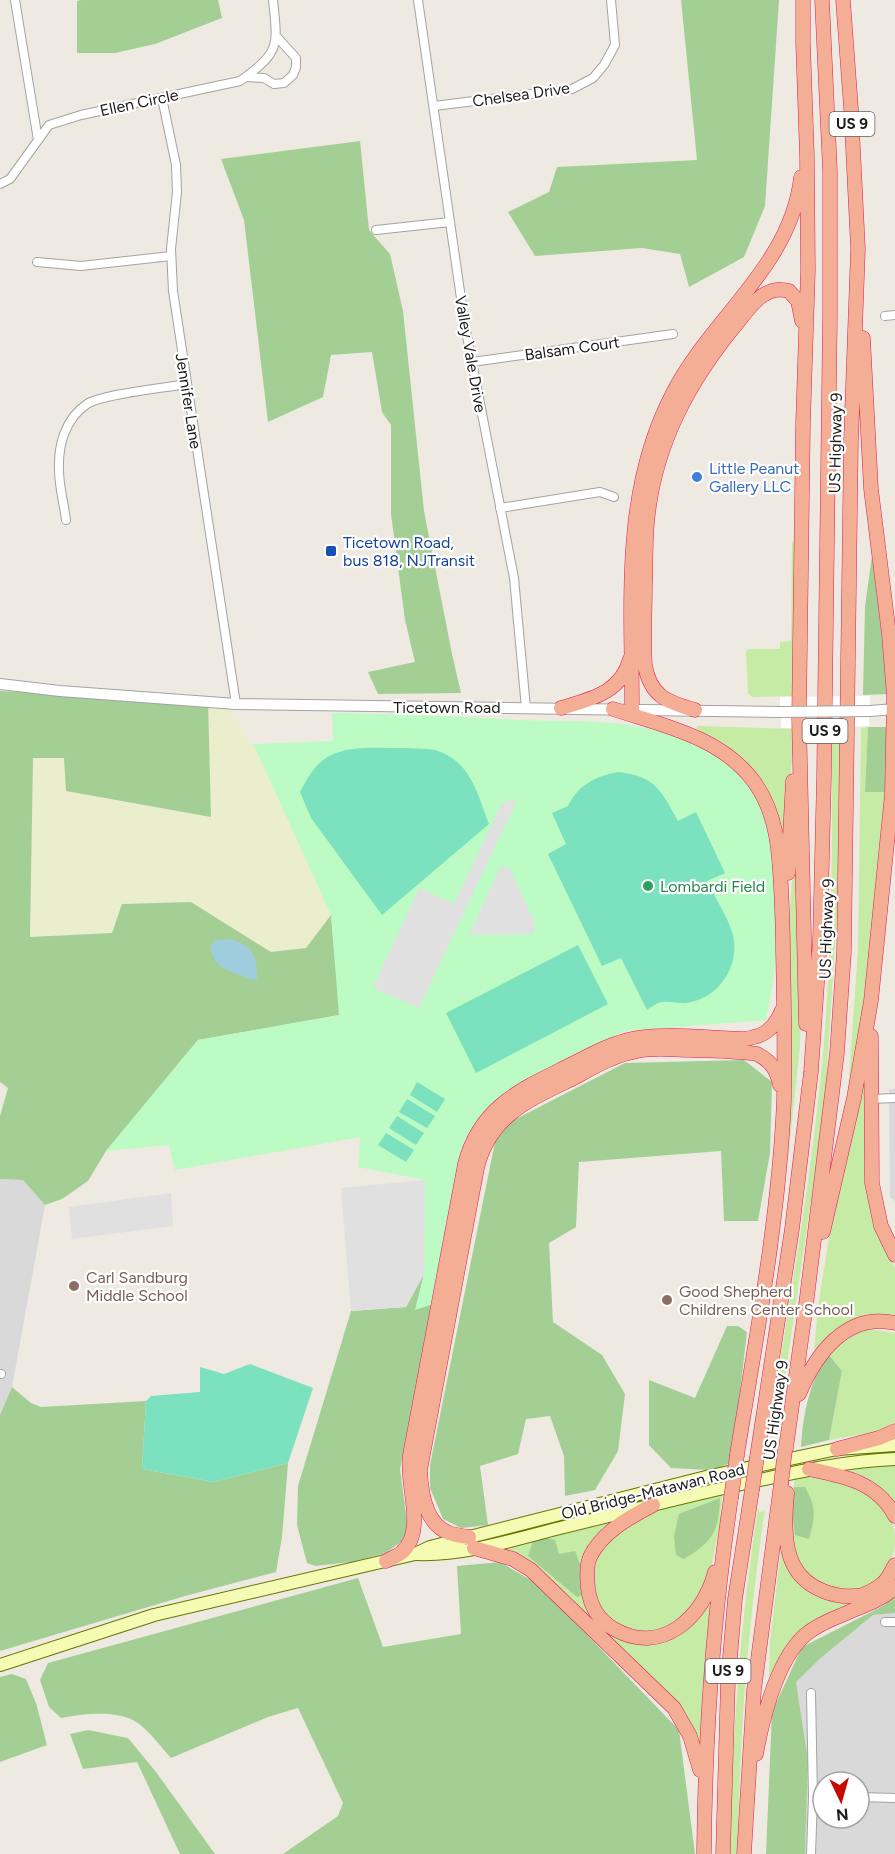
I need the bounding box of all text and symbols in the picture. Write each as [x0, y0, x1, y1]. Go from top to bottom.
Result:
street label: Chelsea Drive [471, 78, 571, 111]
street label: Ellen Circle [98, 85, 180, 120]
road number: US 9 [830, 112, 874, 136]
street label: Valley Vale Drive [451, 294, 490, 414]
street label: Balsam Court [523, 332, 621, 365]
street label: Jennifer Lane [172, 352, 205, 451]
street label: US Highway 9 [825, 392, 846, 494]
place label: Little Peanut Gallery LLC [709, 459, 799, 496]
marker: Little Peanut Gallery LLC [690, 470, 704, 484]
place label: Ticetown Road, bus 818, NJTransit [343, 533, 475, 570]
marker: Ticetown Road, bus 818, NJTransit [324, 544, 338, 558]
street label: Ticetown Road [393, 698, 501, 717]
road number: US 9 [802, 719, 848, 743]
place label: Lombardi Field [660, 877, 765, 896]
street label: US Highway 9 [815, 878, 838, 980]
marker: Lombardi Field [641, 879, 655, 893]
place label: Carl Sandburg Middle School [86, 1268, 188, 1305]
marker: Carl Sandburg Middle School [67, 1279, 81, 1293]
place label: Good Shepherd Childrens Center School [679, 1282, 853, 1319]
marker: Good Shepherd Childrens Center School [660, 1293, 674, 1307]
street label: US Highway 9 [759, 1359, 792, 1461]
street label: Old Bridge-Matawan Road [559, 1459, 747, 1523]
road number: US 9 [706, 1659, 750, 1683]
north arrow [811, 1770, 871, 1830]
text: N [835, 1804, 849, 1824]

